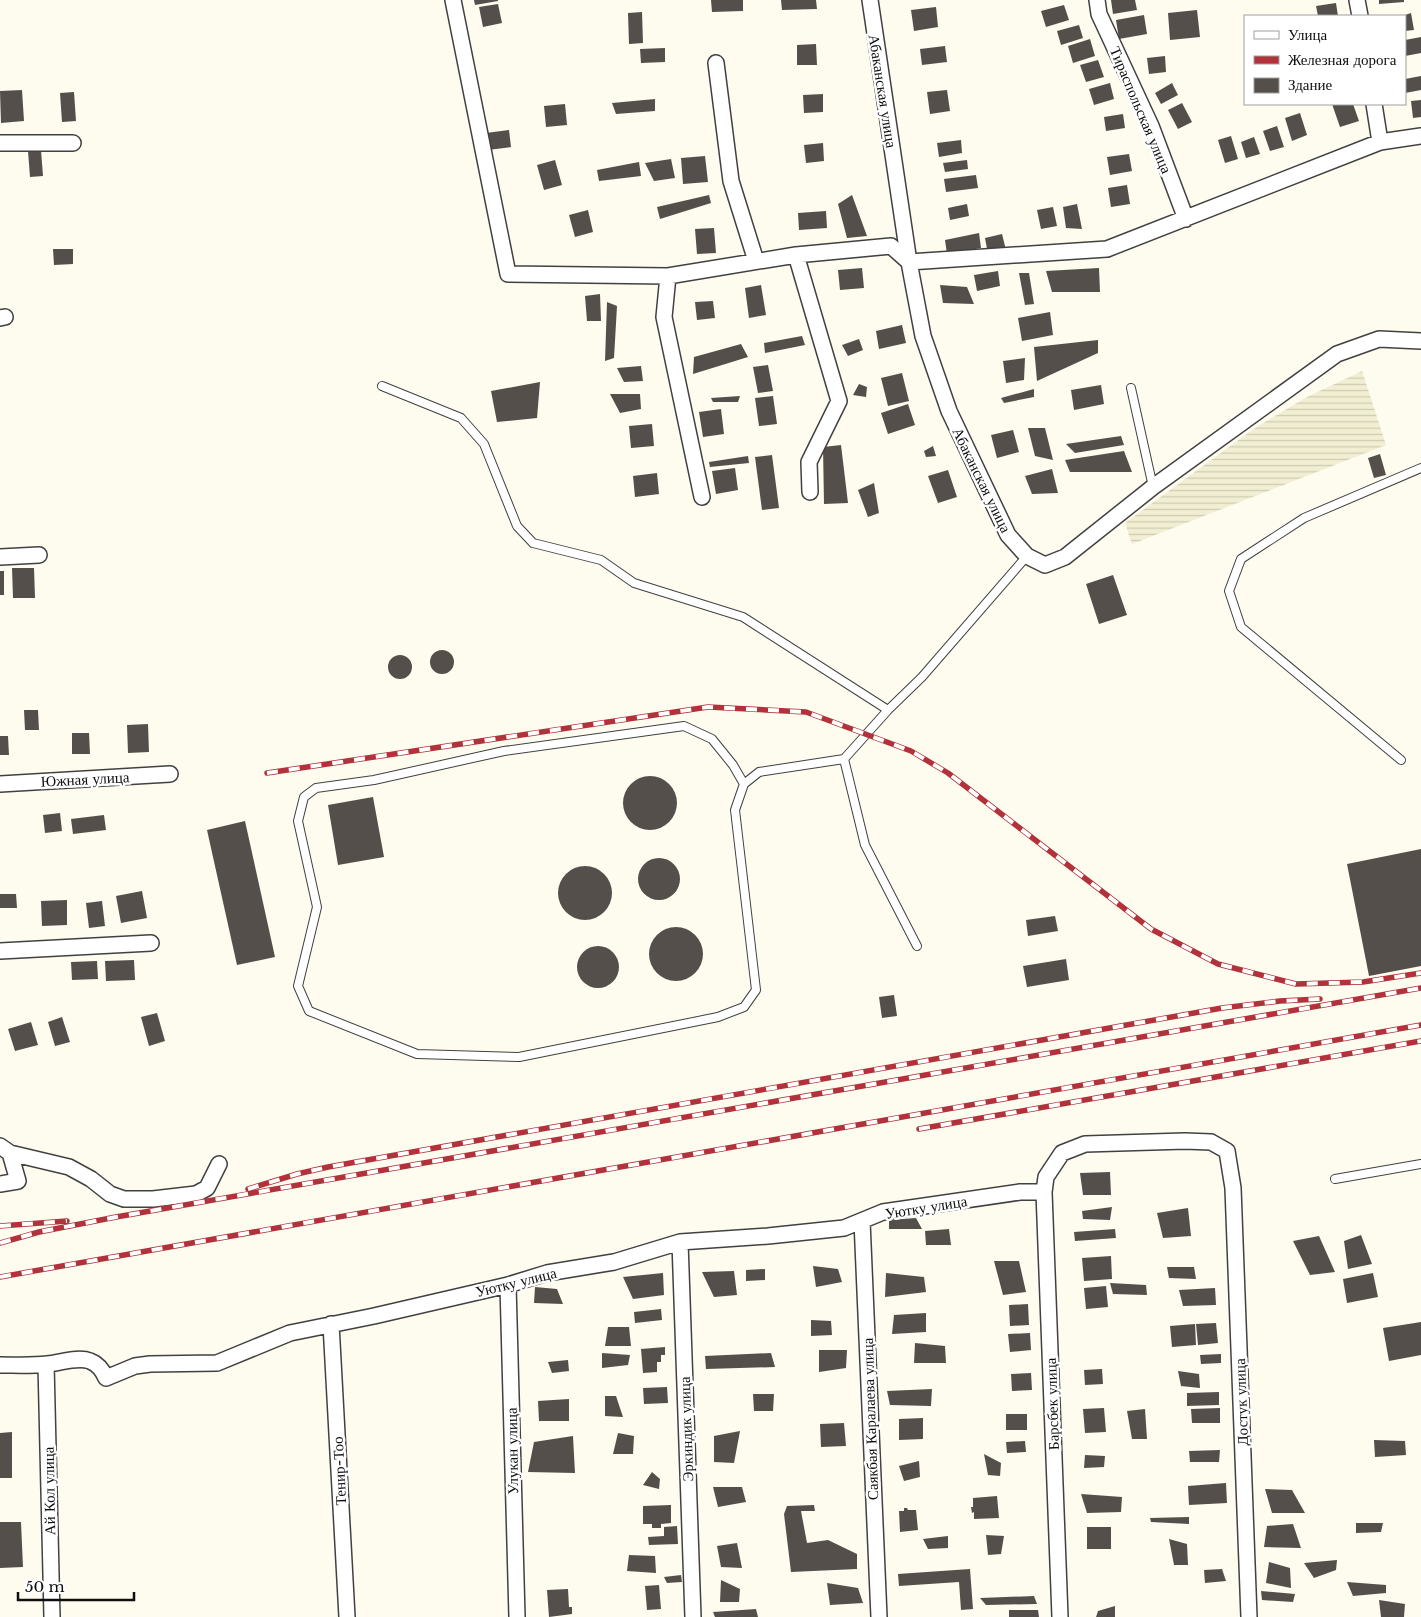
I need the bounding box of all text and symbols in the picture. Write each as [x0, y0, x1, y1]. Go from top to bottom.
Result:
legend [1244, 15, 1406, 105]
text: Улица [1288, 25, 1327, 44]
street label: Абаканская улица [865, 33, 901, 149]
street label: Тираспольская улица [1106, 44, 1176, 177]
text: Железная дорога [1288, 50, 1397, 69]
text: Здание [1288, 75, 1332, 94]
street label: Абаканская улица [948, 424, 1016, 536]
street label: Южная улица [40, 767, 130, 791]
street label: Уютку улица [884, 1191, 969, 1223]
street label: Уютку улица [474, 1263, 559, 1301]
street label: Саякбая Каралаева улица [858, 1337, 882, 1500]
street label: Барсбек улица [1041, 1357, 1063, 1450]
street label: Достук улица [1230, 1358, 1252, 1446]
street label: Эркиндик улица [675, 1376, 697, 1482]
street label: Улукан улица [502, 1407, 522, 1495]
street label: Тенир-Тоо [328, 1436, 350, 1506]
street label: Ай Кол улица [39, 1446, 59, 1535]
scale bar [18, 1570, 134, 1602]
text: 50 m [25, 1577, 65, 1596]

